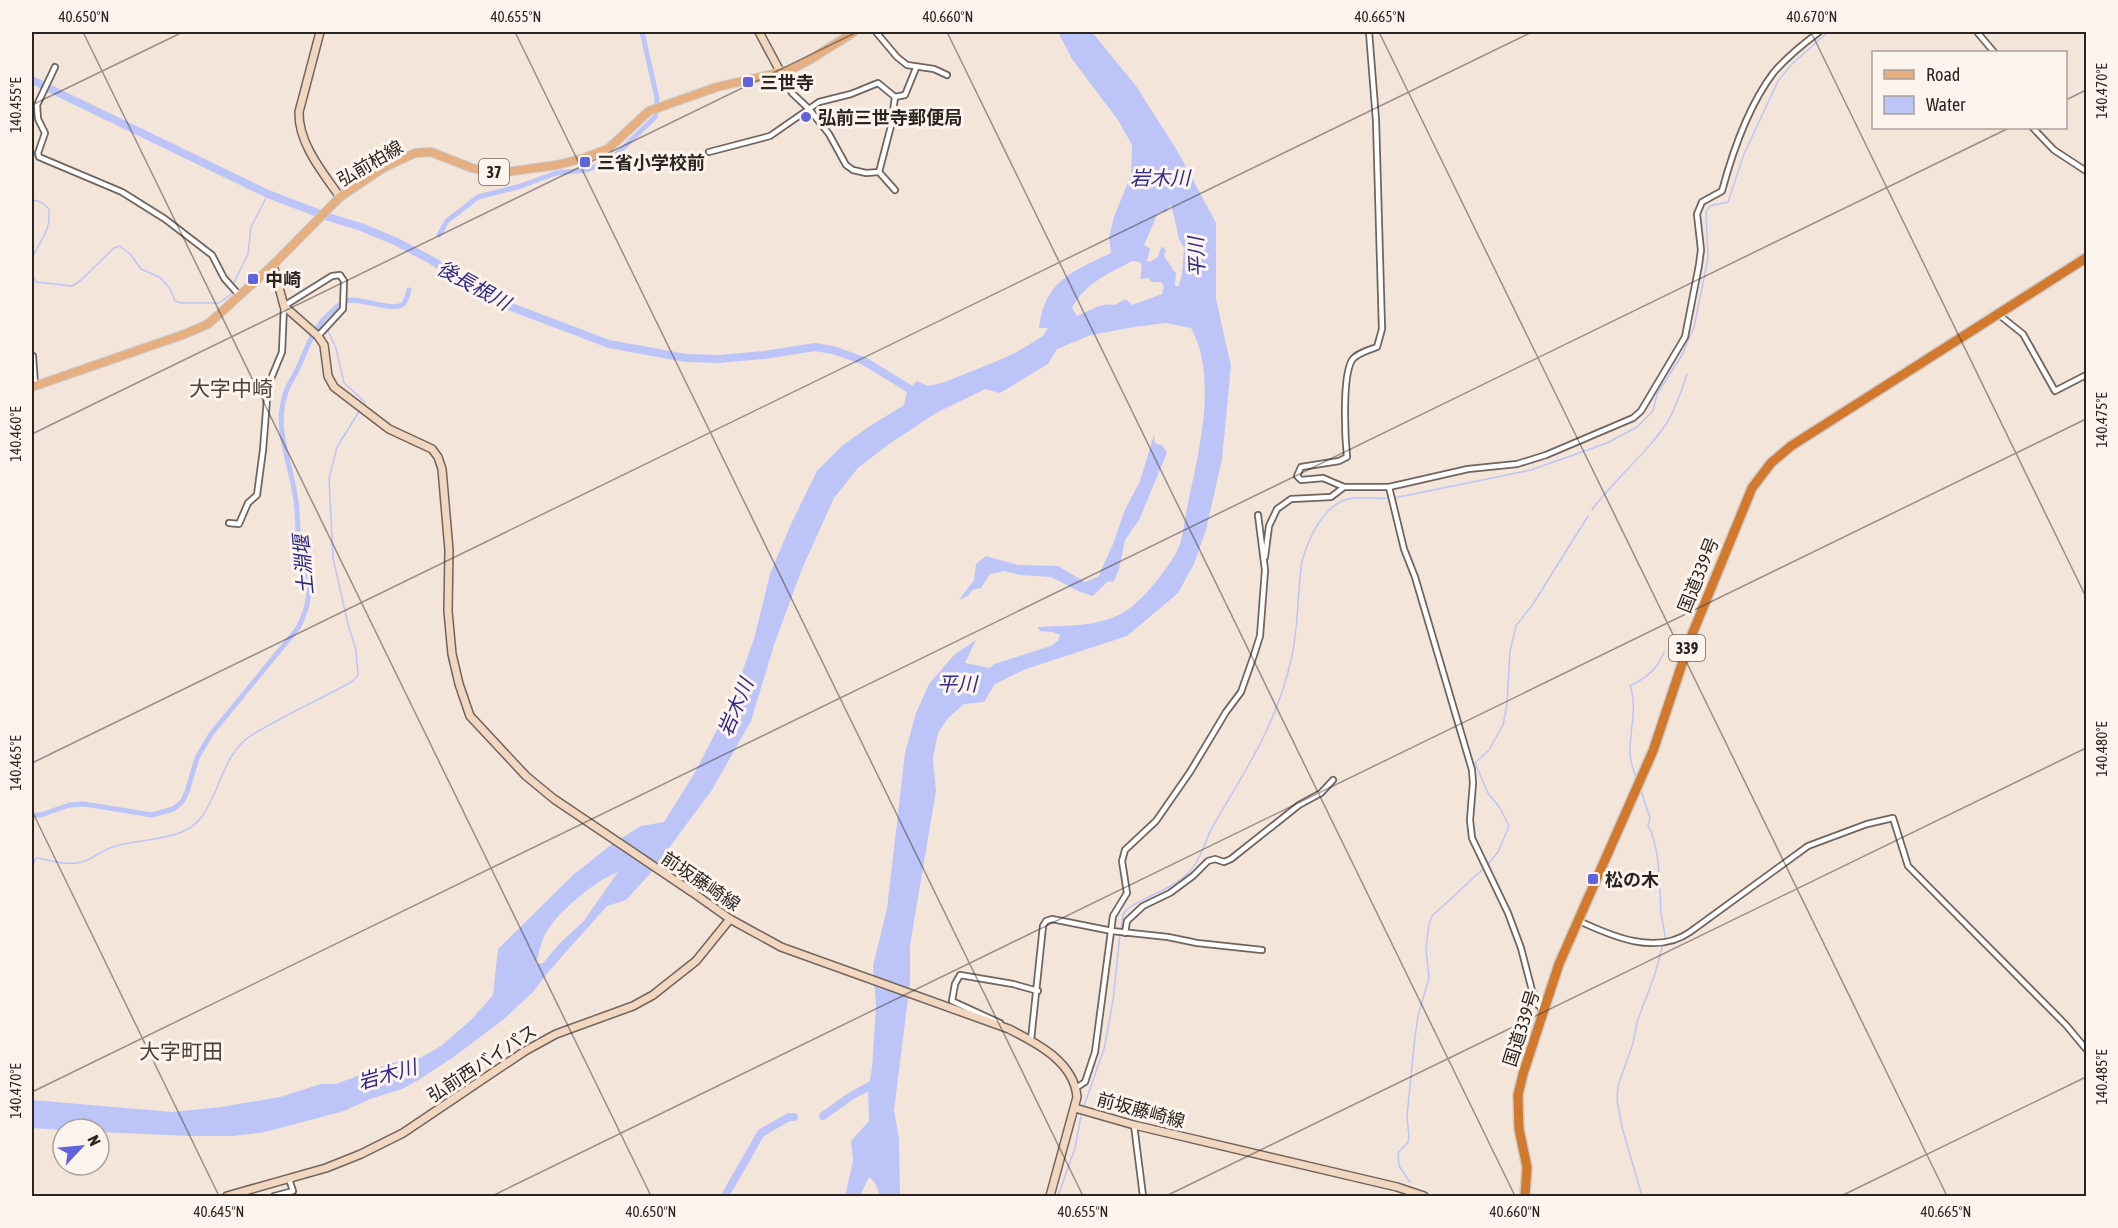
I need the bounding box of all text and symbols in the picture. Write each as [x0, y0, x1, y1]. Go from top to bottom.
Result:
text: 40.650°N [59, 8, 109, 25]
text: 40.655°N [491, 8, 541, 25]
text: 40.660°N [923, 8, 973, 25]
text: 40.665°N [1355, 8, 1405, 25]
text: 40.670°N [1787, 8, 1837, 25]
legend [1872, 51, 2067, 129]
text: 140.470°E [2093, 63, 2110, 119]
text: Road [1926, 64, 1960, 85]
place label: 三世寺 [760, 72, 814, 93]
marker: 三世寺 [741, 75, 755, 89]
text: 140.455°E [7, 77, 24, 133]
text: Water [1926, 94, 1966, 115]
place label: 弘前三世寺郵便局 [818, 107, 962, 128]
marker: 弘前三世寺郵便局 [799, 110, 813, 124]
street label: 弘前柏線 [334, 136, 406, 190]
place label: 三省小学校前 [597, 152, 705, 173]
marker: 三省小学校前 [578, 155, 592, 169]
road number: 37 [479, 159, 509, 185]
water label: 岩木川 [1130, 166, 1192, 189]
water label: 平川 [1184, 235, 1208, 277]
water label: 後長根川 [433, 256, 516, 315]
place label: 中崎 [265, 269, 301, 290]
marker: 中崎 [246, 272, 260, 286]
district label: 大字中崎 [189, 376, 273, 400]
text: 140.475°E [2093, 392, 2110, 448]
text: 140.460°E [7, 406, 24, 462]
water label: 土淵堰 [289, 530, 317, 596]
street label: 国道339号 [1673, 534, 1723, 616]
road number: 339 [1669, 635, 1705, 661]
water label: 平川 [937, 672, 979, 695]
water label: 岩木川 [713, 673, 758, 739]
text: 140.480°E [2093, 721, 2110, 777]
text: 140.465°E [7, 735, 24, 791]
street label: 前坂藤崎線 [658, 847, 744, 915]
place label: 松の木 [1605, 869, 1659, 890]
marker: 松の木 [1586, 872, 1600, 886]
street label: 国道339号 [1499, 987, 1543, 1069]
street label: 弘前西バイパス [424, 1020, 540, 1106]
district label: 大字町田 [139, 1039, 223, 1063]
text: 140.485°E [2093, 1049, 2110, 1105]
water label: 岩木川 [355, 1054, 421, 1093]
text: 140.470°E [7, 1063, 24, 1119]
street label: 前坂藤崎線 [1095, 1088, 1187, 1132]
north arrow [51, 1117, 111, 1177]
text: N [84, 1132, 105, 1149]
text: 40.645°N [194, 1203, 244, 1220]
text: 40.650°N [626, 1203, 676, 1220]
text: 40.655°N [1058, 1203, 1108, 1220]
text: 40.660°N [1490, 1203, 1540, 1220]
text: 40.665°N [1921, 1203, 1971, 1220]

